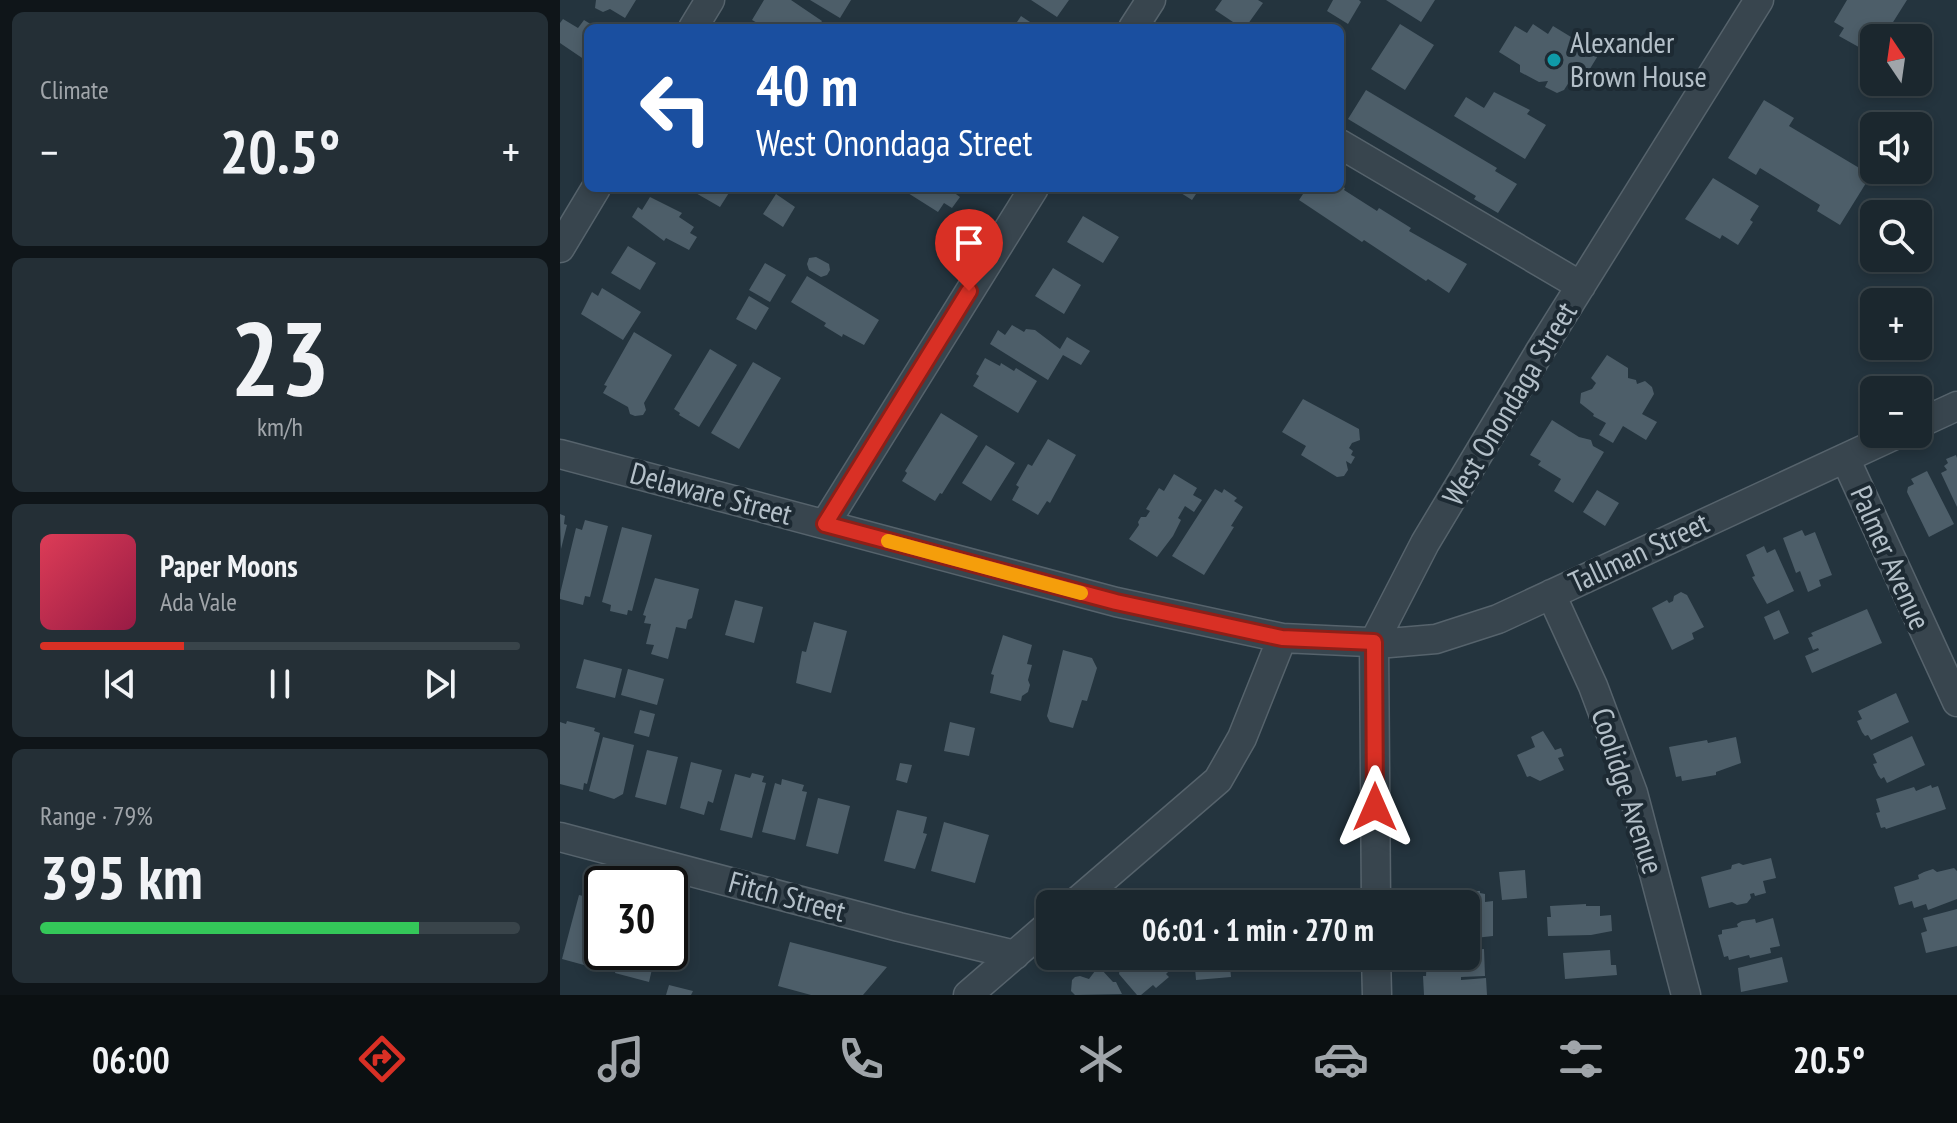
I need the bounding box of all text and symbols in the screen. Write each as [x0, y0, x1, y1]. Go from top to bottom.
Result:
place label: Alexander Brown House [1570, 22, 1707, 95]
north arrow [1860, 24, 1932, 96]
map controls [1860, 24, 1932, 448]
text: 40 m [756, 49, 858, 121]
marker: Alexander Brown House [1545, 51, 1563, 69]
icon: left [624, 56, 728, 160]
text: Climate [40, 73, 109, 106]
text: 20.5° [220, 112, 340, 190]
button: sound [1860, 112, 1932, 184]
text: West Onondaga Street [756, 119, 1032, 166]
text: − [40, 123, 58, 180]
text: + [502, 123, 520, 180]
button: search [1860, 200, 1932, 272]
pin [935, 209, 1003, 291]
icon: arrive [947, 221, 991, 265]
button: + [1860, 288, 1932, 360]
text: 23 [230, 290, 330, 425]
street label: West Onondaga Street [1433, 294, 1585, 512]
button: − [1860, 376, 1932, 448]
text: km/h [257, 410, 303, 443]
street label: Delaware Street [626, 452, 797, 533]
street label: Palmer Avenue [1842, 479, 1940, 635]
street label: Tallman Street [1562, 502, 1715, 601]
text: Paper Moons [160, 546, 298, 585]
text: Ada Vale [160, 585, 237, 618]
icon: previous [98, 662, 142, 706]
icon: pause [258, 662, 302, 706]
icon: next [418, 662, 462, 706]
street label: Coolidge Avenue [1583, 703, 1674, 878]
position arrow [1333, 765, 1417, 849]
text: Range · 79% [40, 799, 153, 832]
text: 395 km [40, 838, 203, 916]
street label: Fitch Street [725, 861, 851, 930]
speed limit sign: 30 [584, 866, 688, 970]
text: 06:01 · 1 min · 270 m [1142, 910, 1374, 949]
icon: directions [354, 1031, 410, 1087]
icon: music [593, 1031, 649, 1087]
icon: phone [833, 1031, 889, 1087]
icon: climate [1073, 1031, 1129, 1087]
icon: car [1313, 1031, 1369, 1087]
icon: filters [1553, 1031, 1609, 1087]
text: 06:00 [92, 1036, 170, 1083]
text: 20.5° [1793, 1036, 1865, 1083]

